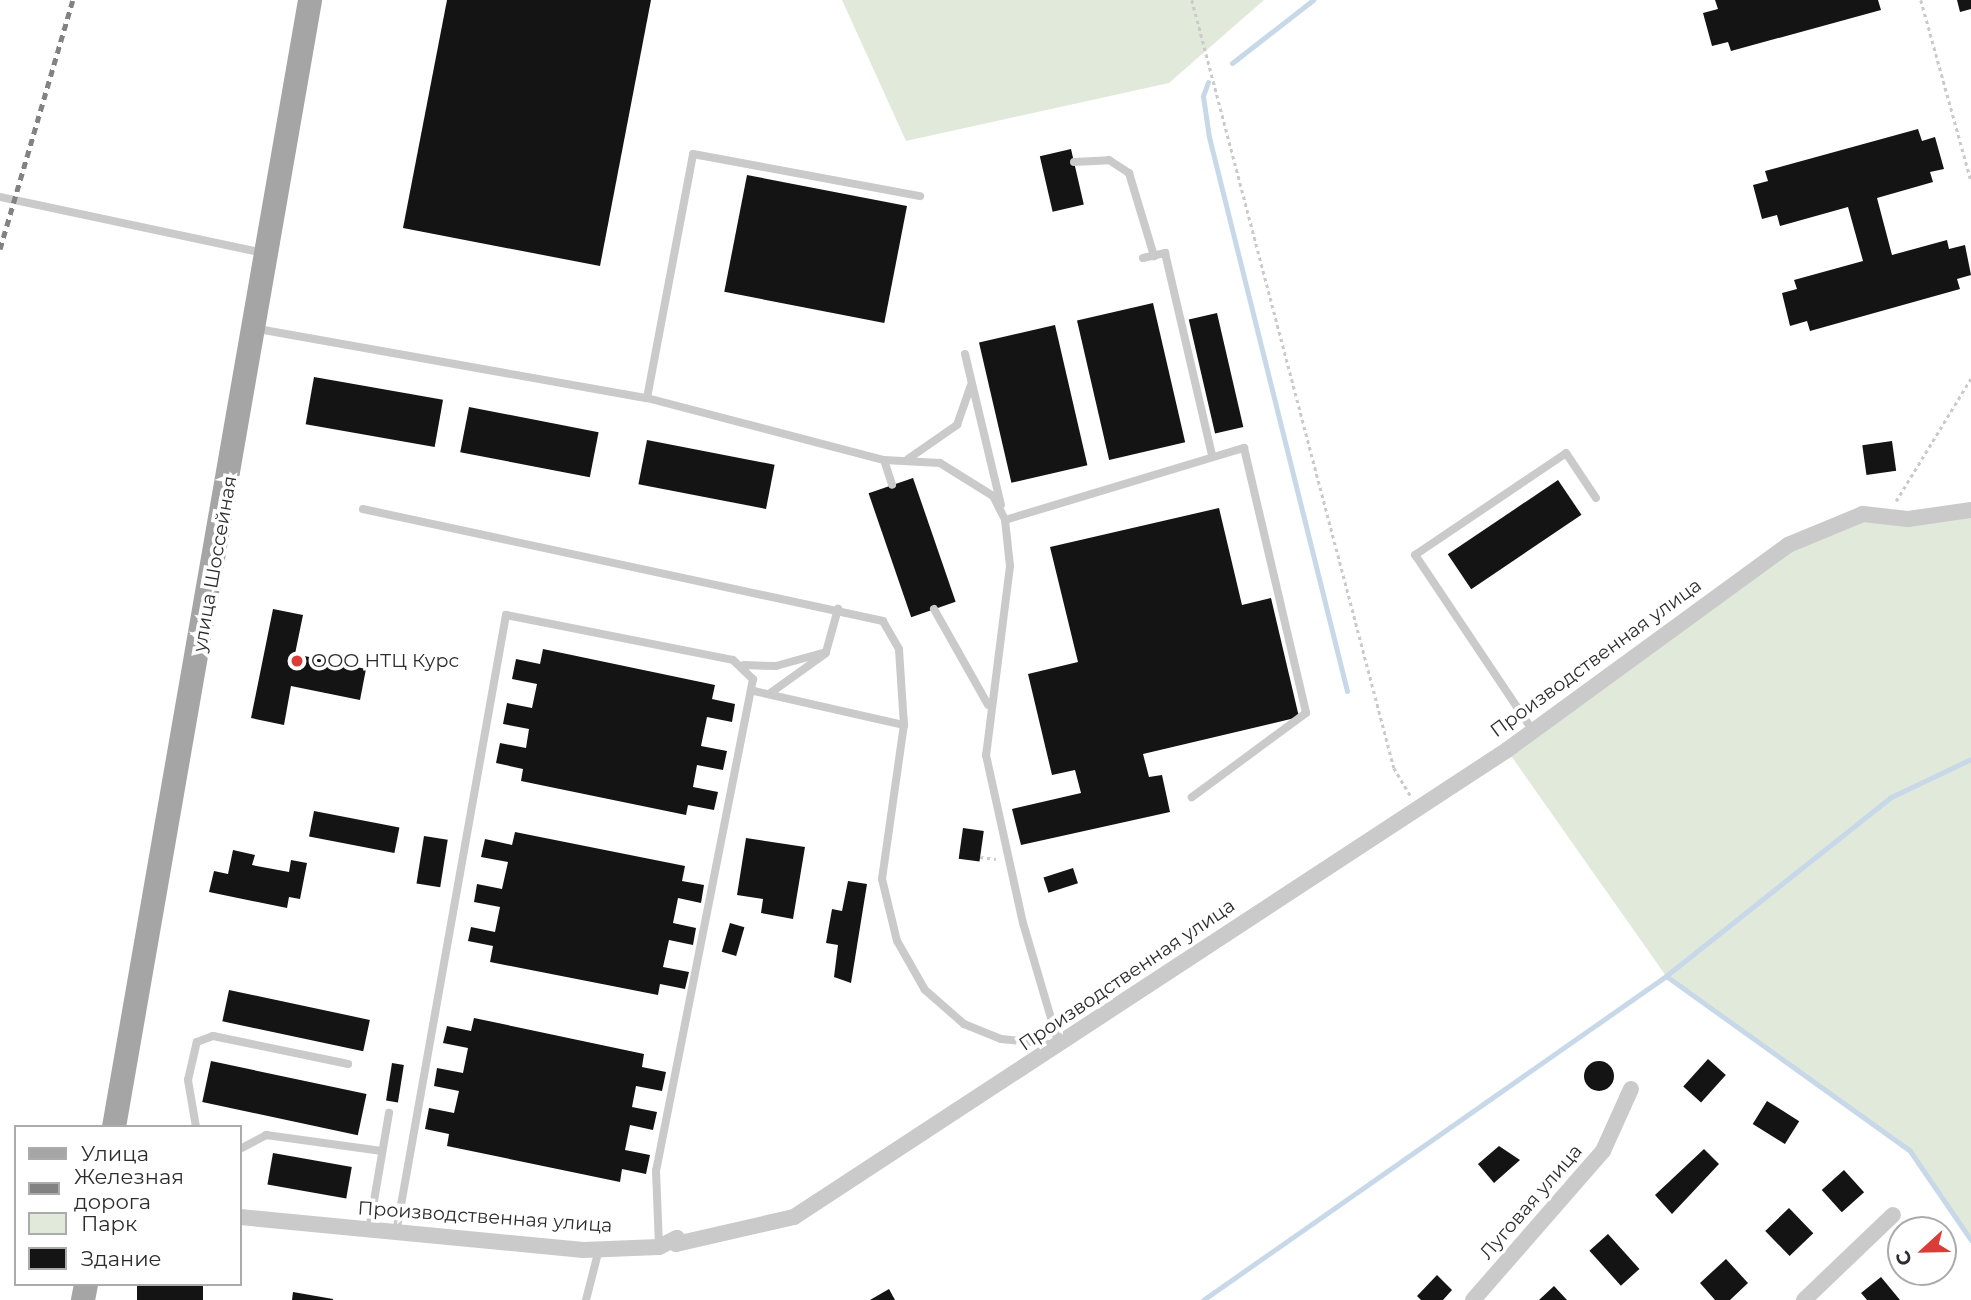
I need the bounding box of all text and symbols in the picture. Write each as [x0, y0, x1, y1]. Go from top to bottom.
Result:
street label: улица Шоссейная [188, 474, 242, 654]
street label: Производственная улица [1486, 574, 1706, 742]
place label: ООО НТЦ Курс [311, 650, 459, 672]
marker: ООО НТЦ Курс [289, 653, 305, 669]
street label: Производственная улица [1015, 894, 1239, 1056]
legend [14, 1125, 242, 1286]
street label: Луговая улица [1475, 1140, 1587, 1264]
text: Улица [81, 1141, 149, 1166]
text: Железная дорога [74, 1164, 184, 1214]
street label: Производственная улица [357, 1197, 613, 1237]
text: Парк [81, 1211, 137, 1236]
north arrow [1887, 1216, 1957, 1286]
text: Здание [81, 1246, 162, 1271]
text: С [1891, 1248, 1917, 1269]

